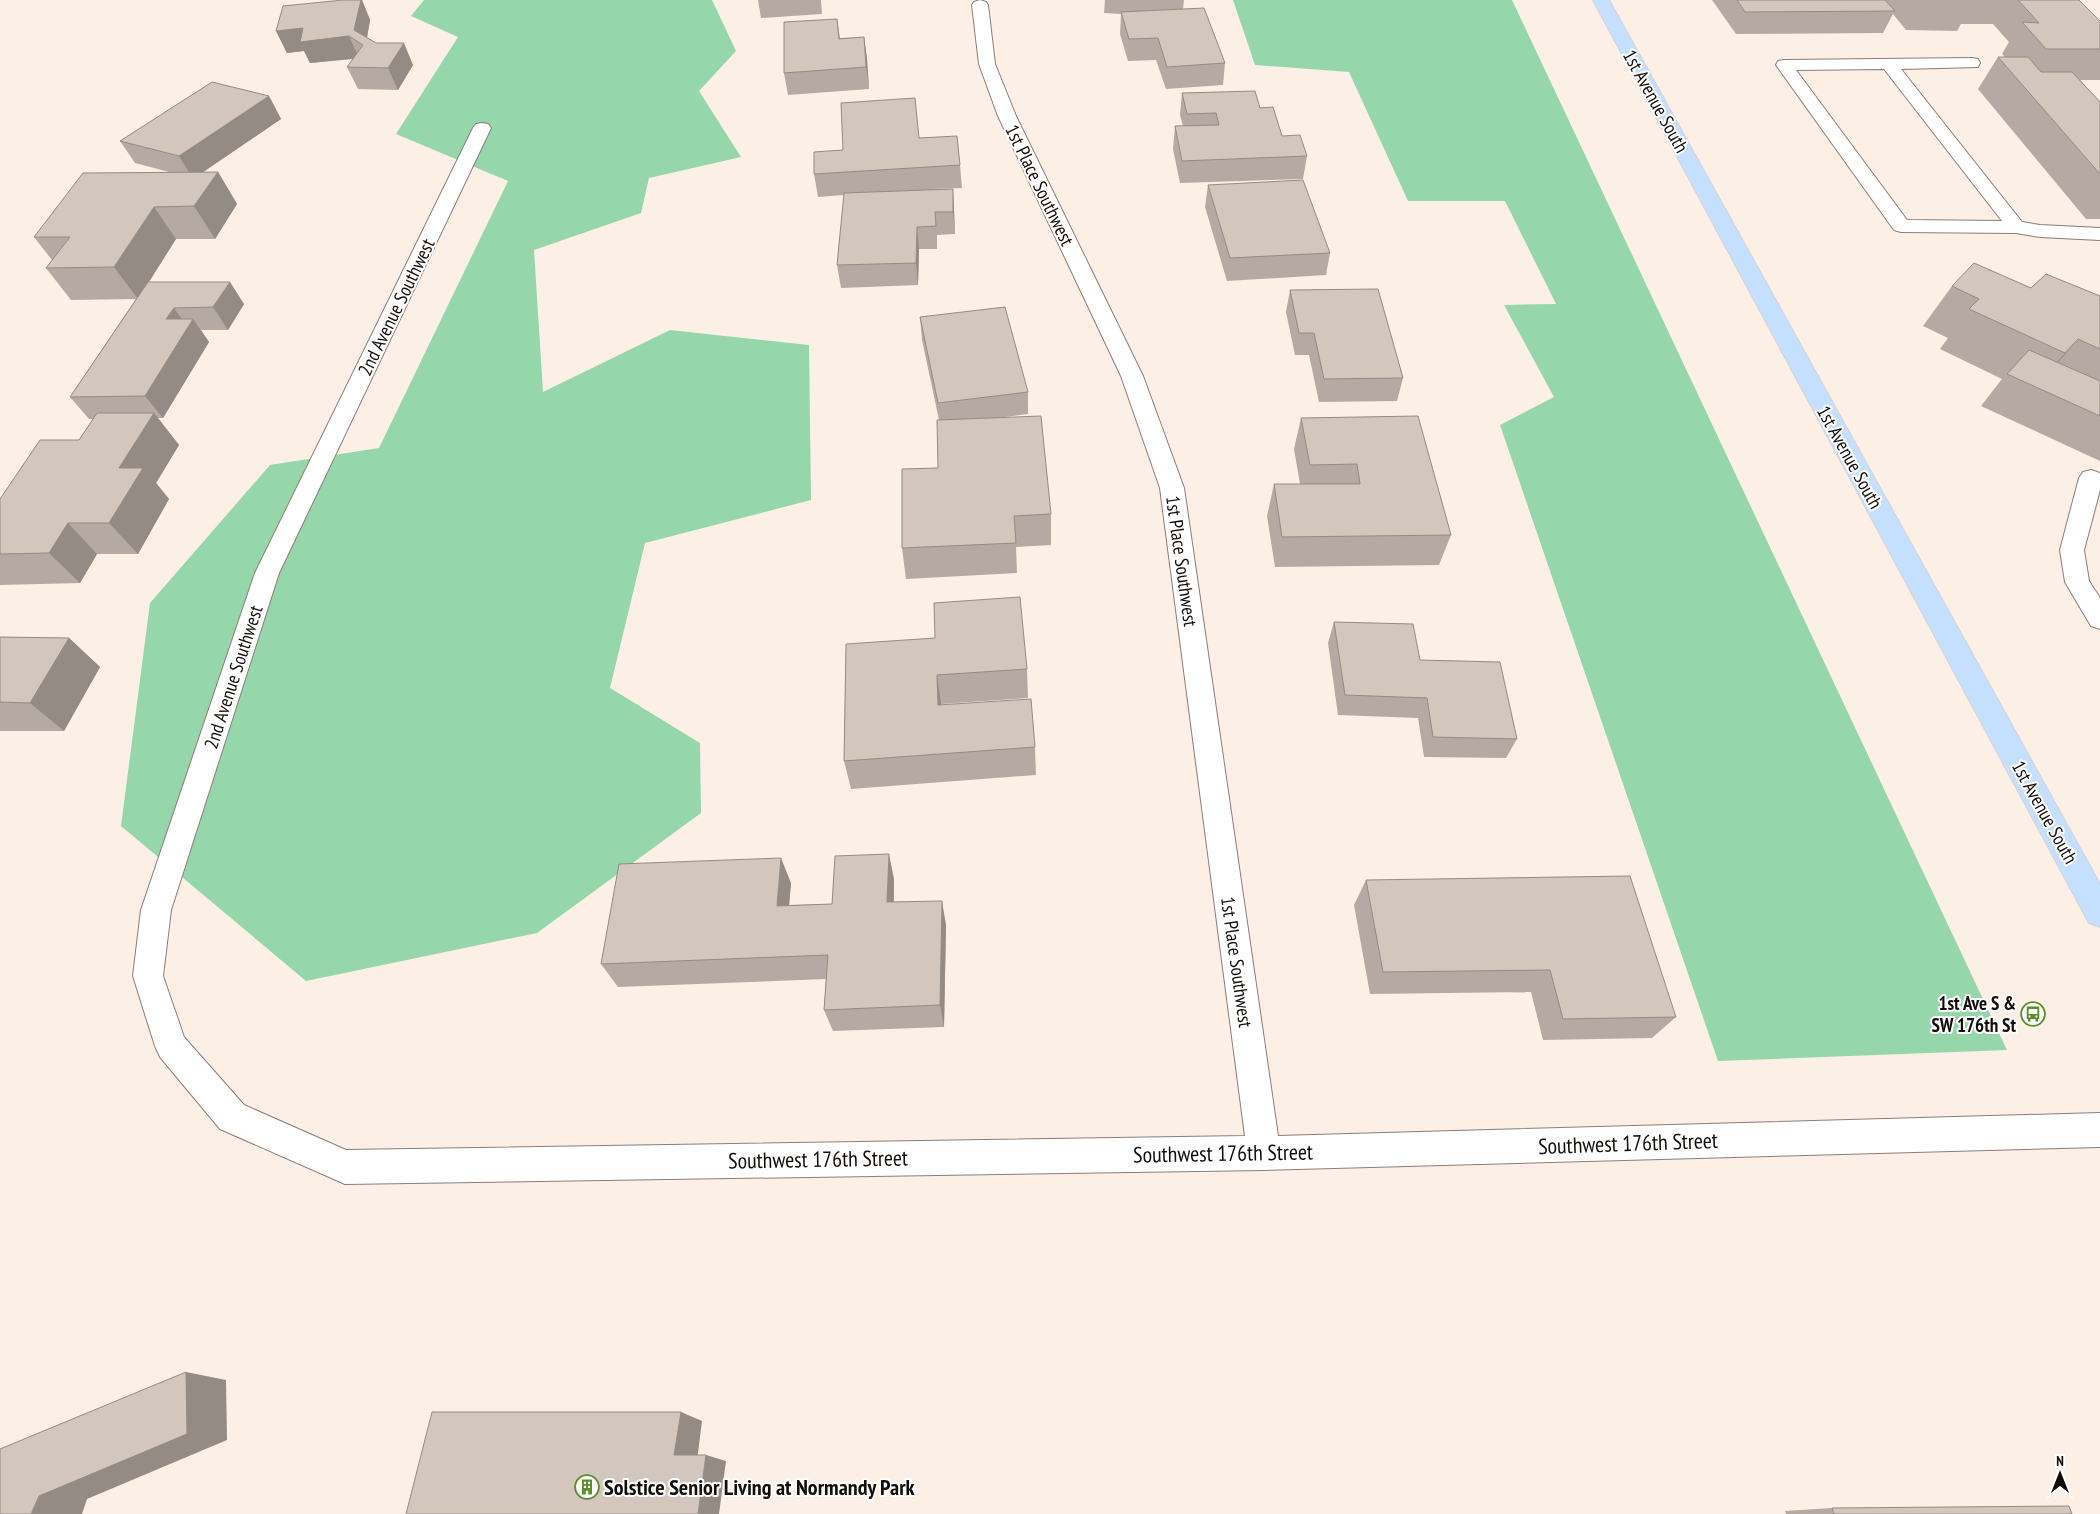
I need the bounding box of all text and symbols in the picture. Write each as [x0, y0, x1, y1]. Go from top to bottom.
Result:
street label: 1st Avenue South [1618, 45, 1694, 157]
street label: 1st Place Southwest [1000, 120, 1080, 250]
street label: 2nd Avenue Southwest [352, 234, 440, 379]
street label: 1st Avenue South [1812, 401, 1888, 513]
street label: 1st Place Southwest [1161, 494, 1203, 629]
street label: 2nd Avenue Southwest [199, 602, 268, 752]
street label: 1st Avenue South [2007, 756, 2083, 868]
street label: 1st Place Southwest [1216, 895, 1258, 1030]
place label: 1st Ave S & SW 176th St [1932, 991, 2016, 1037]
bus stop icon: 1st Ave S & SW 176th St [2020, 1001, 2046, 1027]
street label: Southwest 176th Street [1538, 1126, 1718, 1160]
street label: Southwest 176th Street [1133, 1137, 1313, 1169]
street label: Southwest 176th Street [728, 1143, 908, 1175]
north arrow [2035, 1449, 2085, 1499]
text: N [2056, 1452, 2064, 1470]
place label: Solstice Senior Living at Normandy Park [604, 1473, 916, 1501]
building icon: Solstice Senior Living at Normandy Park [574, 1474, 600, 1500]

